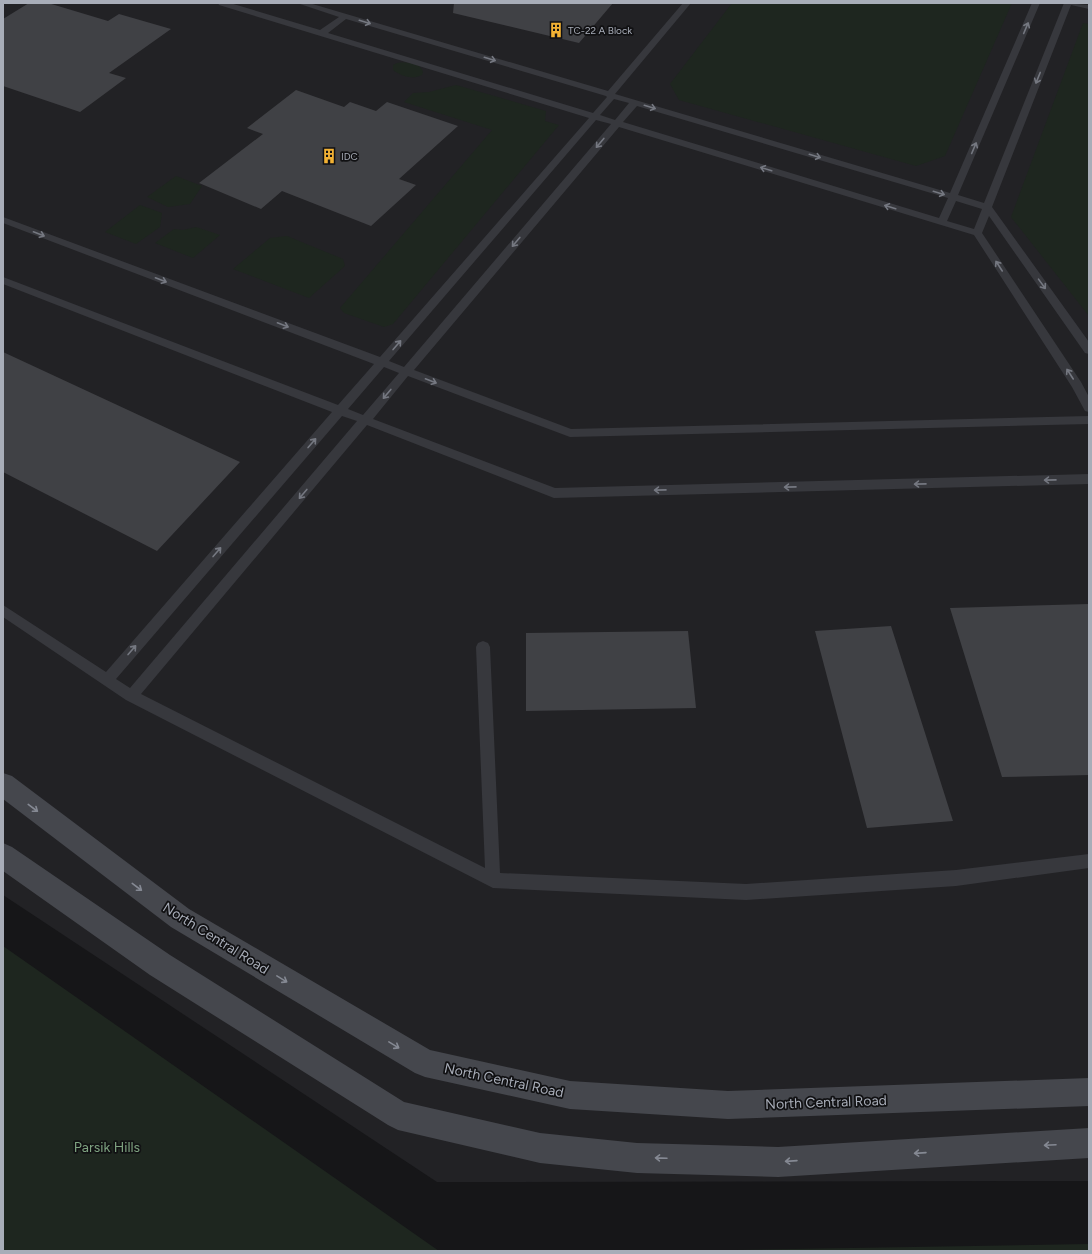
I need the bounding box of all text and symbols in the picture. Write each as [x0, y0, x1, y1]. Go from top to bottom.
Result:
one-way arrow [359, 19, 372, 26]
building icon: TC-22 A Block [547, 21, 565, 39]
one-way arrow [1022, 23, 1030, 35]
place label: TC-22 A Block [568, 24, 632, 37]
one-way arrow [483, 56, 496, 63]
one-way arrow [1034, 72, 1042, 84]
one-way arrow [643, 104, 656, 111]
one-way arrow [596, 137, 605, 148]
one-way arrow [971, 142, 979, 154]
building icon: IDC [320, 147, 338, 165]
place label: IDC [341, 150, 358, 163]
one-way arrow [808, 153, 821, 160]
one-way arrow [760, 165, 773, 172]
one-way arrow [933, 190, 946, 197]
one-way arrow [885, 202, 897, 210]
one-way arrow [33, 230, 45, 238]
one-way arrow [512, 237, 521, 247]
one-way arrow [995, 260, 1003, 271]
one-way arrow [155, 276, 167, 284]
one-way arrow [1038, 278, 1046, 289]
one-way arrow [276, 322, 288, 330]
one-way arrow [392, 340, 401, 350]
one-way arrow [1066, 369, 1074, 380]
one-way arrow [424, 378, 436, 386]
one-way arrow [382, 389, 391, 400]
one-way arrow [307, 438, 316, 449]
one-way arrow [1044, 476, 1057, 484]
one-way arrow [914, 480, 927, 488]
one-way arrow [784, 483, 797, 491]
one-way arrow [654, 487, 667, 494]
one-way arrow [298, 488, 307, 499]
one-way arrow [213, 547, 222, 557]
one-way arrow [128, 645, 137, 656]
one-way arrow [28, 804, 39, 813]
one-way arrow [132, 882, 143, 891]
street label: North Central Road [160, 899, 272, 978]
one-way arrow [276, 975, 288, 983]
one-way arrow [388, 1042, 400, 1050]
street label: North Central Road [443, 1060, 565, 1101]
street label: North Central Road [765, 1092, 887, 1113]
park label: Parsik Hills [74, 1139, 140, 1156]
one-way arrow [1044, 1141, 1057, 1148]
one-way arrow [914, 1149, 927, 1156]
one-way arrow [655, 1155, 668, 1162]
one-way arrow [785, 1157, 798, 1165]

